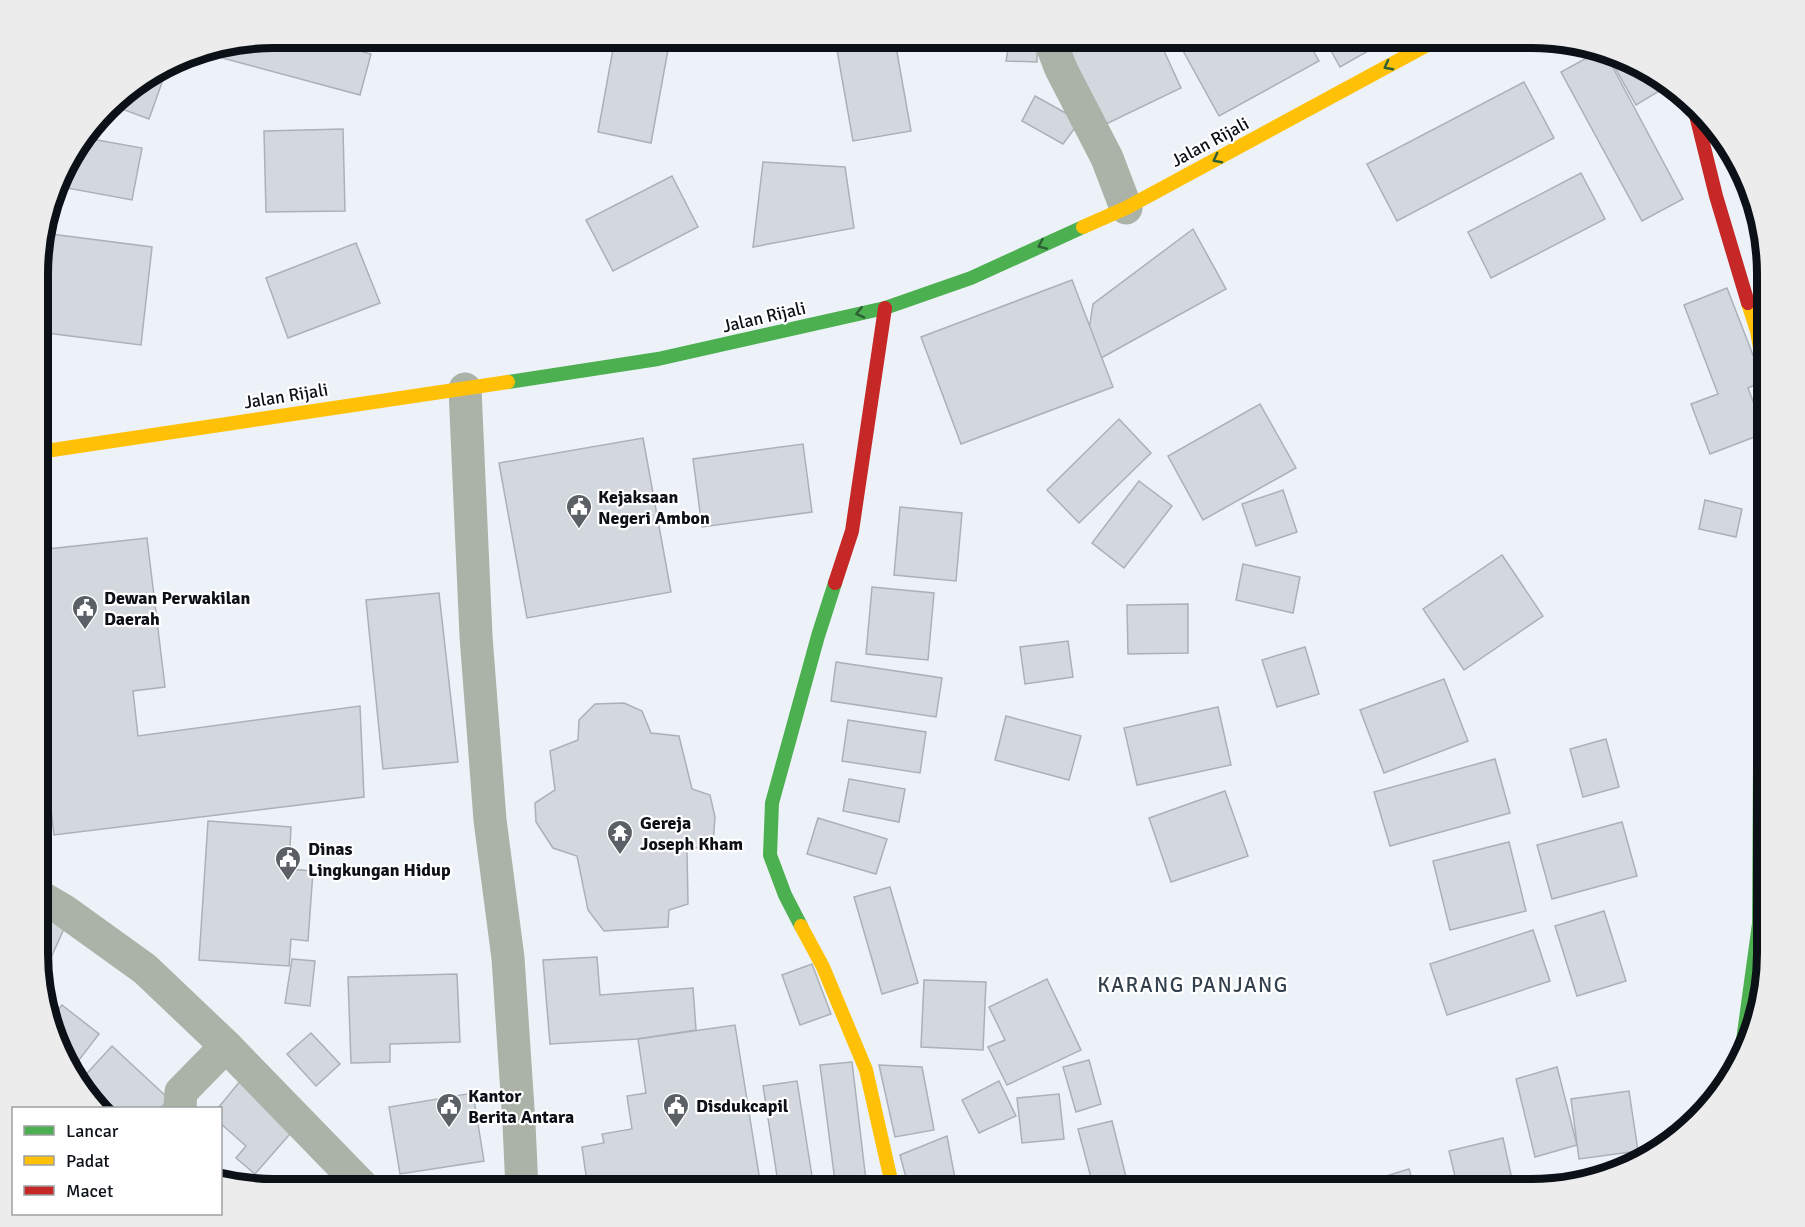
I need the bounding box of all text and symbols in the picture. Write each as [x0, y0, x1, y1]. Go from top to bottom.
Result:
one-way arrow [1384, 59, 1395, 70]
street label: Jalan Rijali [1167, 112, 1253, 172]
one-way arrow [1213, 152, 1223, 163]
one-way arrow [1038, 238, 1049, 250]
street label: Jalan Rijali [720, 297, 808, 337]
one-way arrow [855, 306, 865, 319]
street label: Jalan Rijali [242, 378, 330, 414]
place label: Kejaksaan Negeri Ambon [598, 486, 710, 529]
public building icon: Kejaksaan Negeri Ambon [564, 492, 594, 530]
place label: Dewan Perwakilan Daerah [104, 587, 251, 630]
public building icon: Dewan Perwakilan Daerah [70, 593, 100, 631]
place label: Gereja Joseph Kham [640, 812, 743, 855]
temple icon: Gereja Joseph Kham [605, 818, 635, 856]
place label: Dinas Lingkungan Hidup [308, 838, 451, 881]
public building icon: Dinas Lingkungan Hidup [273, 844, 303, 882]
district label: KARANG PANJANG [1097, 972, 1289, 998]
place label: Kantor Berita Antara [468, 1085, 574, 1128]
public building icon: Kantor Berita Antara [434, 1091, 464, 1129]
public building icon: Disdukcapil [661, 1091, 691, 1129]
place label: Disdukcapil [696, 1095, 789, 1117]
legend [12, 1107, 222, 1215]
text: Lancar [66, 1120, 119, 1142]
text: Padat [66, 1150, 110, 1172]
text: Macet [66, 1180, 113, 1202]

